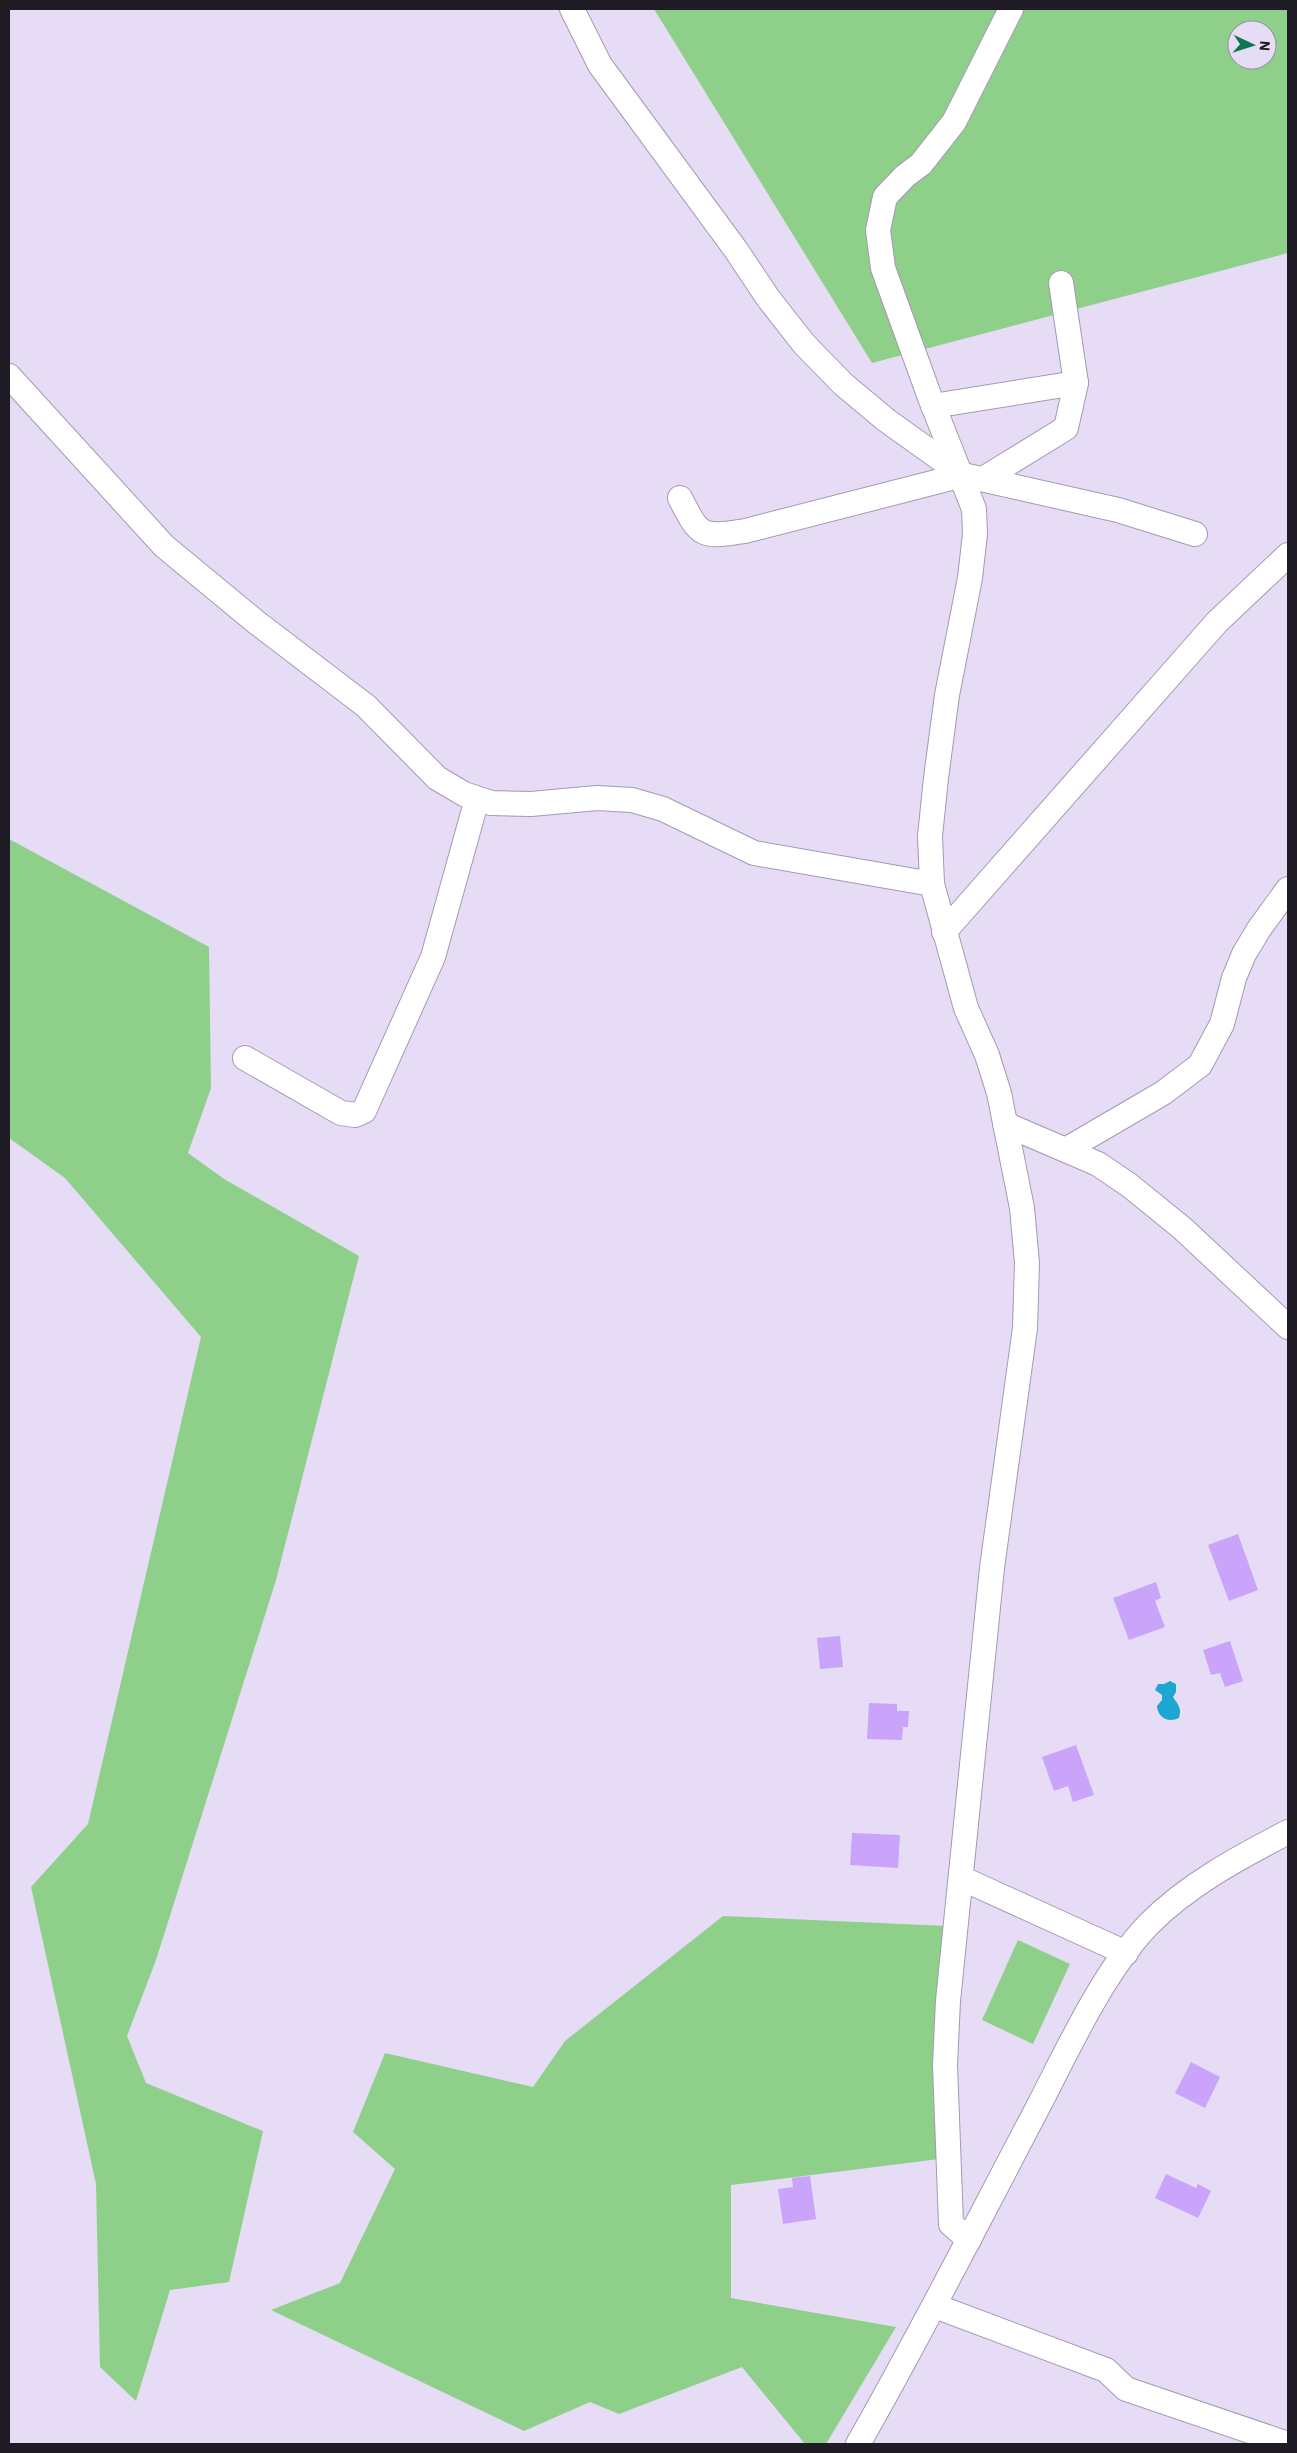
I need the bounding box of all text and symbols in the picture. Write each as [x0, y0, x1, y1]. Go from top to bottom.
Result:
north arrow [1227, 20, 1277, 70]
text: N [1256, 40, 1274, 52]

